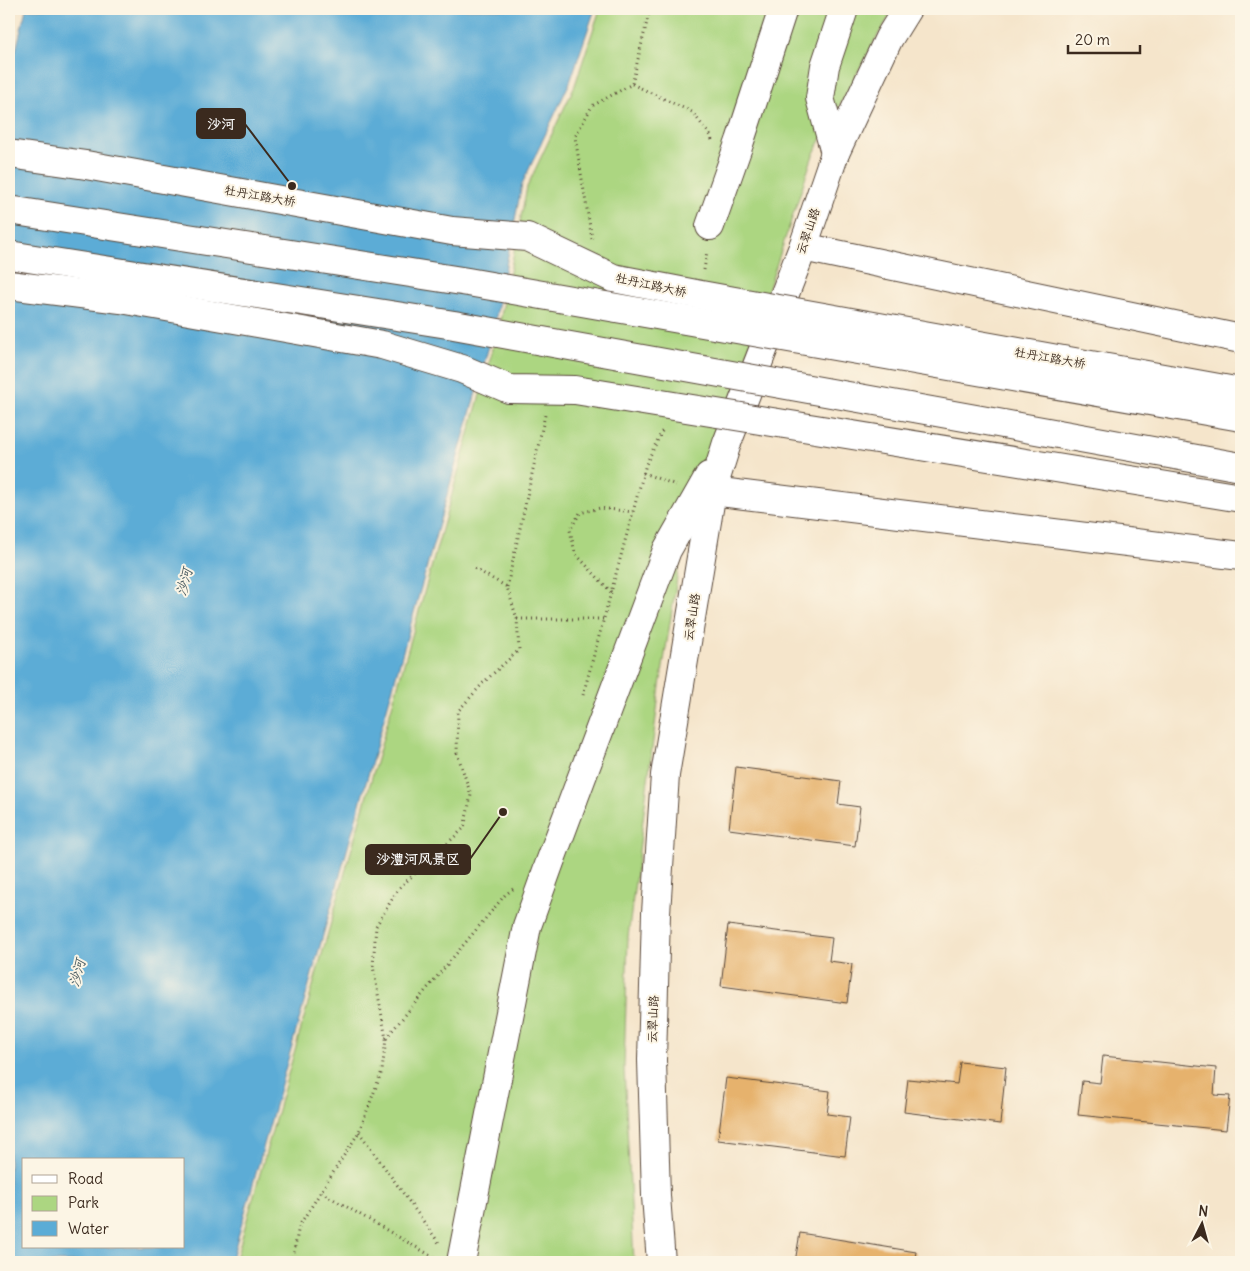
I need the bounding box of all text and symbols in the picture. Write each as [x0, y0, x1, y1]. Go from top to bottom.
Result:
scale bar [1068, 22, 1140, 54]
text: 20 m [1075, 30, 1110, 49]
callout: 沙河 [197, 109, 245, 138]
text: 沙河 [207, 115, 235, 133]
street label: 牡丹江路大桥 [223, 182, 298, 209]
street label: 云翠山路 [793, 206, 822, 256]
street label: 牡丹江路大桥 [614, 270, 689, 300]
street label: 牡丹江路大桥 [1013, 344, 1088, 371]
water label: 沙河 [172, 564, 197, 598]
street label: 云翠山路 [680, 592, 703, 642]
callout: 沙澧河风景区 [366, 845, 470, 874]
text: 沙澧河风景区 [376, 850, 460, 868]
water label: 沙河 [65, 955, 90, 989]
street label: 云翠山路 [644, 995, 661, 1043]
legend [22, 1158, 185, 1248]
text: Road [68, 1169, 103, 1188]
text: Park [68, 1193, 99, 1212]
north arrow [1178, 1198, 1228, 1248]
text: N [1198, 1202, 1209, 1221]
text: Water [68, 1219, 109, 1238]

